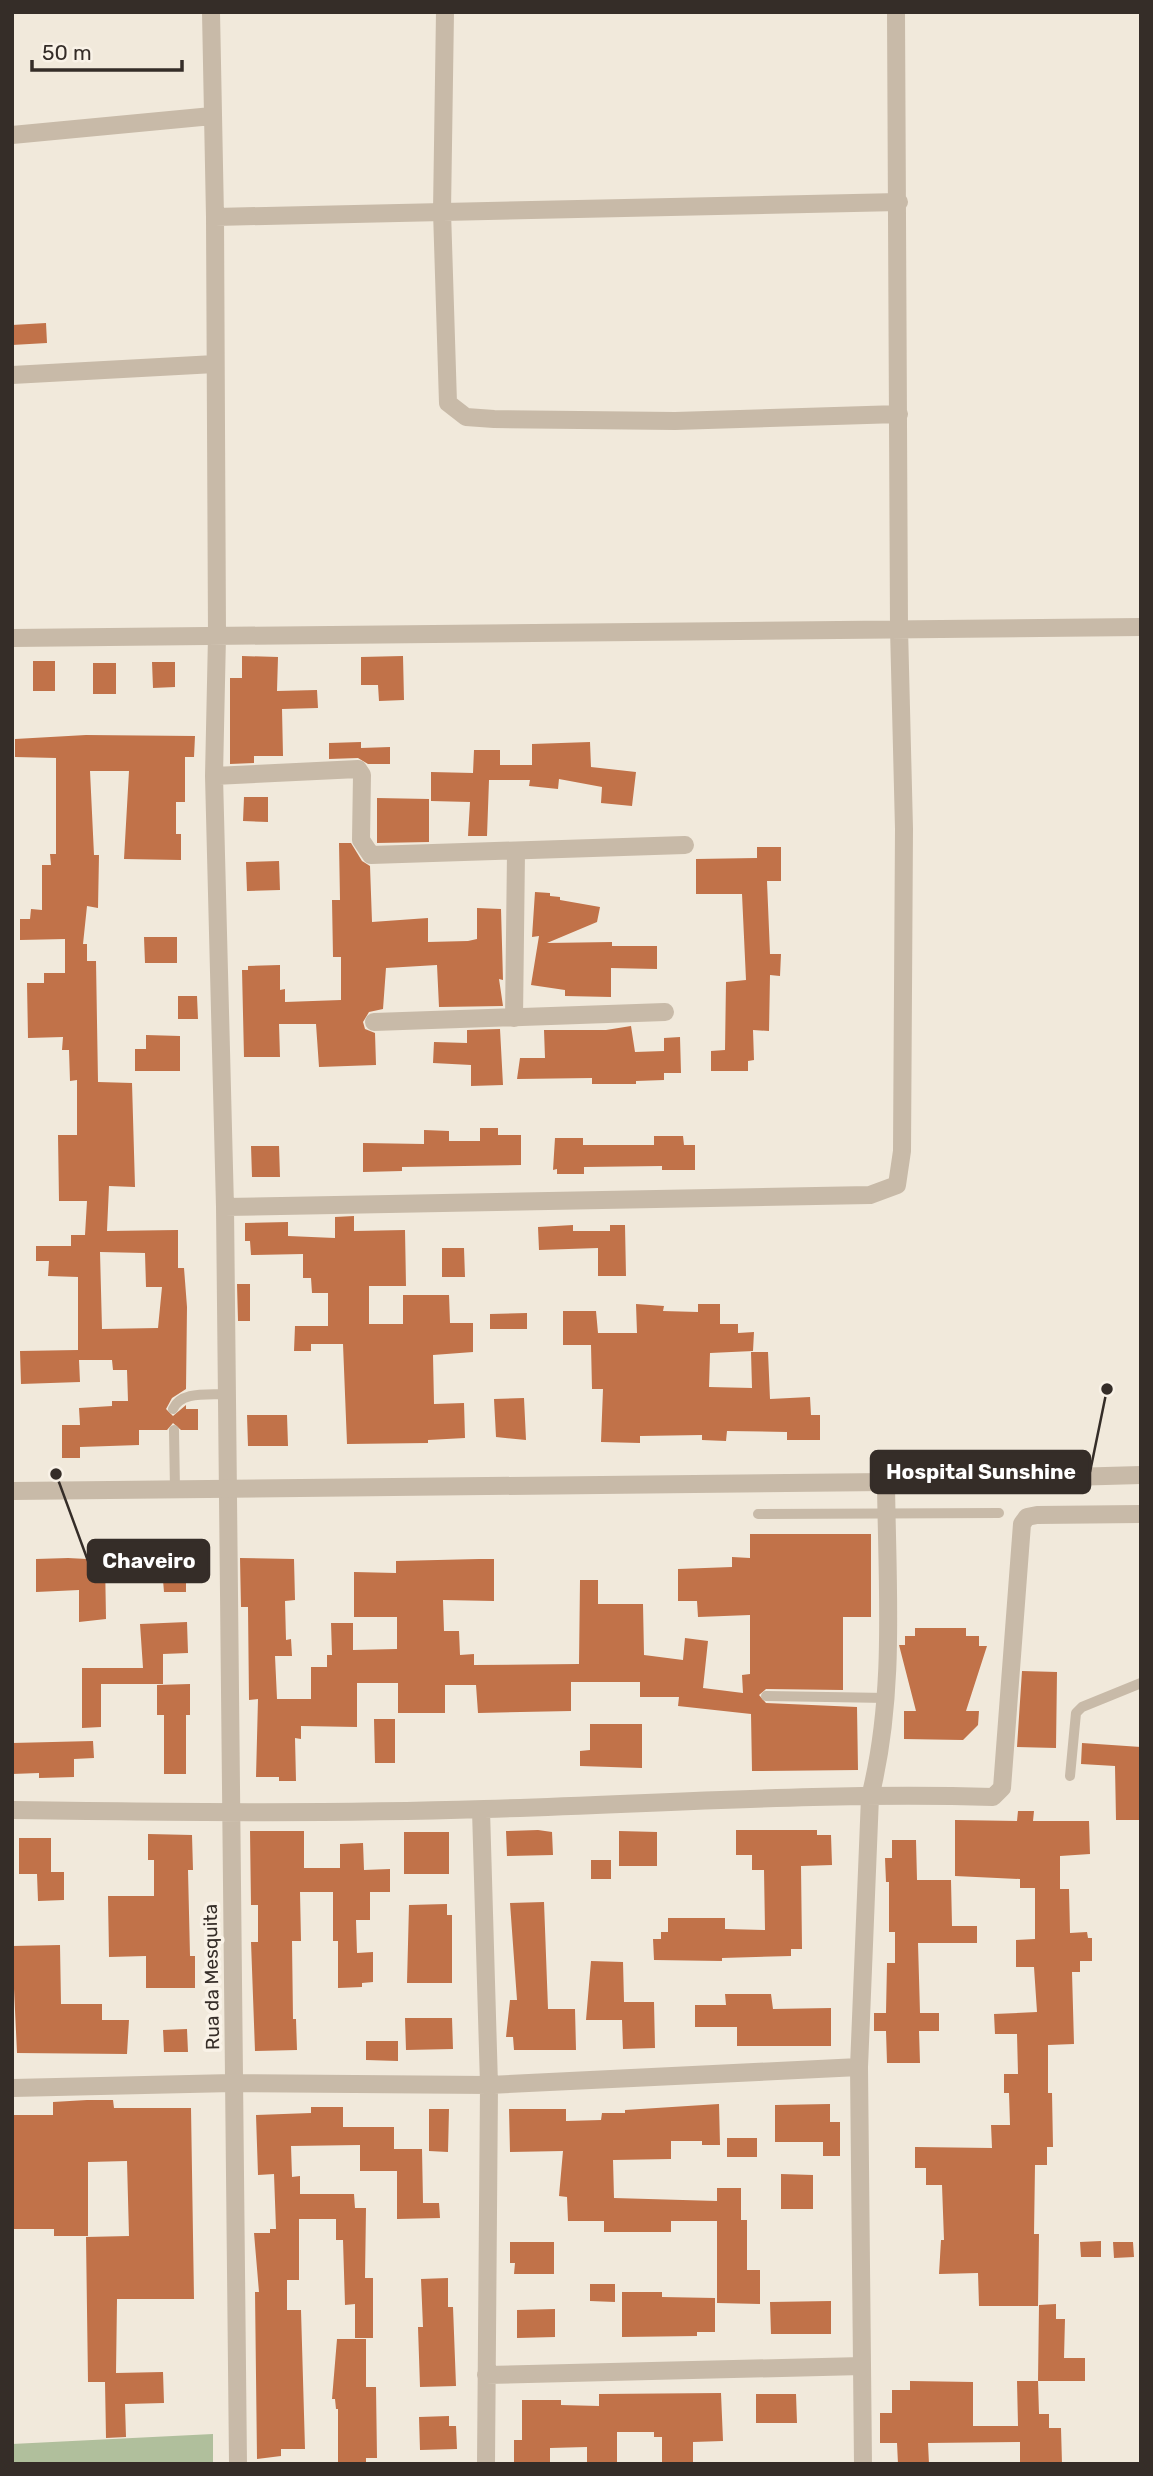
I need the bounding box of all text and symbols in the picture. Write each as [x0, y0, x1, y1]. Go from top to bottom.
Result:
scale bar [32, 28, 182, 72]
text: 50 m [42, 40, 92, 65]
callout: Hospital Sunshine [871, 1451, 1090, 1493]
text: Hospital Sunshine [886, 1459, 1076, 1484]
callout: Chaveiro [88, 1540, 209, 1582]
text: Chaveiro [102, 1548, 196, 1573]
street label: Rua da Mesquita [199, 1904, 224, 2050]

